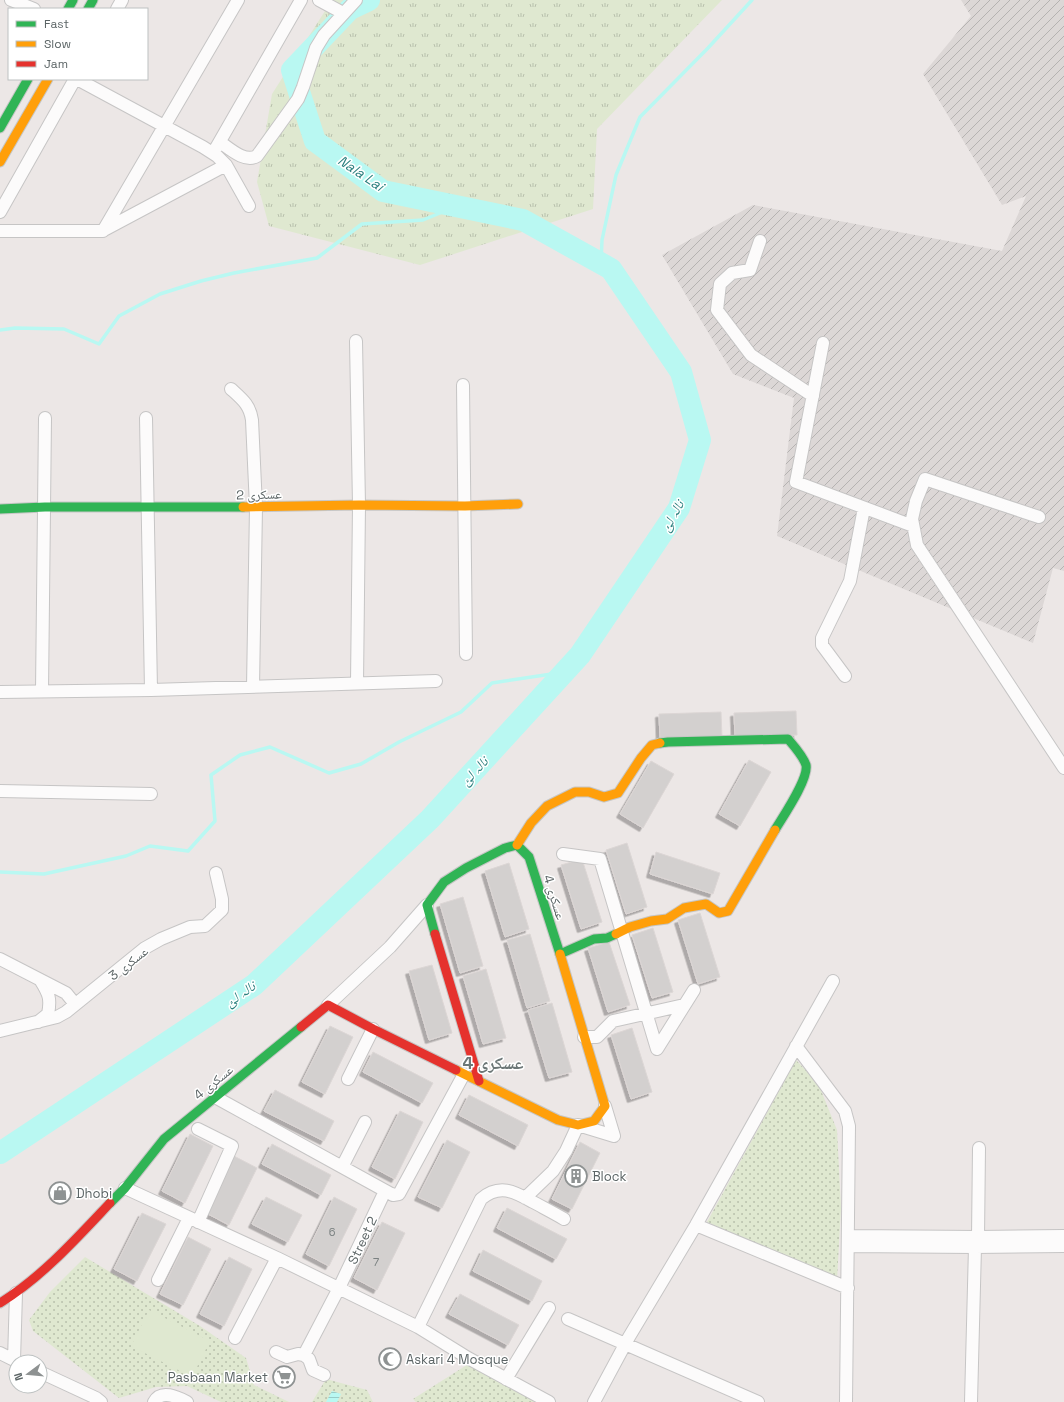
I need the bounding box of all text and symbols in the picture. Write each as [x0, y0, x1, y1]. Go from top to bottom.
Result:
legend [8, 8, 148, 80]
text: Fast [44, 16, 69, 32]
text: Slow [44, 36, 71, 52]
text: Jam [44, 56, 68, 72]
water label: Nala Lai [335, 151, 389, 196]
street label: عسکری 2 [236, 486, 282, 503]
water label: نالہ لئ [656, 495, 689, 535]
water label: نالہ لئ [456, 751, 493, 789]
street label: عسکری 4 [540, 873, 569, 922]
street label: عسکری 3 [105, 942, 152, 984]
water label: نالہ لئ [221, 976, 260, 1011]
district label: عسکری 4 [462, 1052, 524, 1074]
street label: عسکری 4 [190, 1061, 237, 1103]
building icon: Block [563, 1163, 589, 1189]
place label: Block [592, 1168, 627, 1185]
shop icon: Dhobi [47, 1180, 73, 1206]
place label: Dhobi [76, 1185, 112, 1202]
street label: Street 2 [344, 1213, 381, 1267]
house number: 6 [329, 1225, 336, 1239]
house number: 7 [373, 1255, 379, 1269]
mosque icon: Askari 4 Mosque [377, 1346, 403, 1372]
place label: Askari 4 Mosque [406, 1351, 508, 1368]
north arrow [8, 1354, 48, 1394]
supermarket icon: Pasbaan Market [271, 1364, 297, 1390]
place label: Pasbaan Market [168, 1369, 268, 1386]
text: N [11, 1371, 26, 1382]

